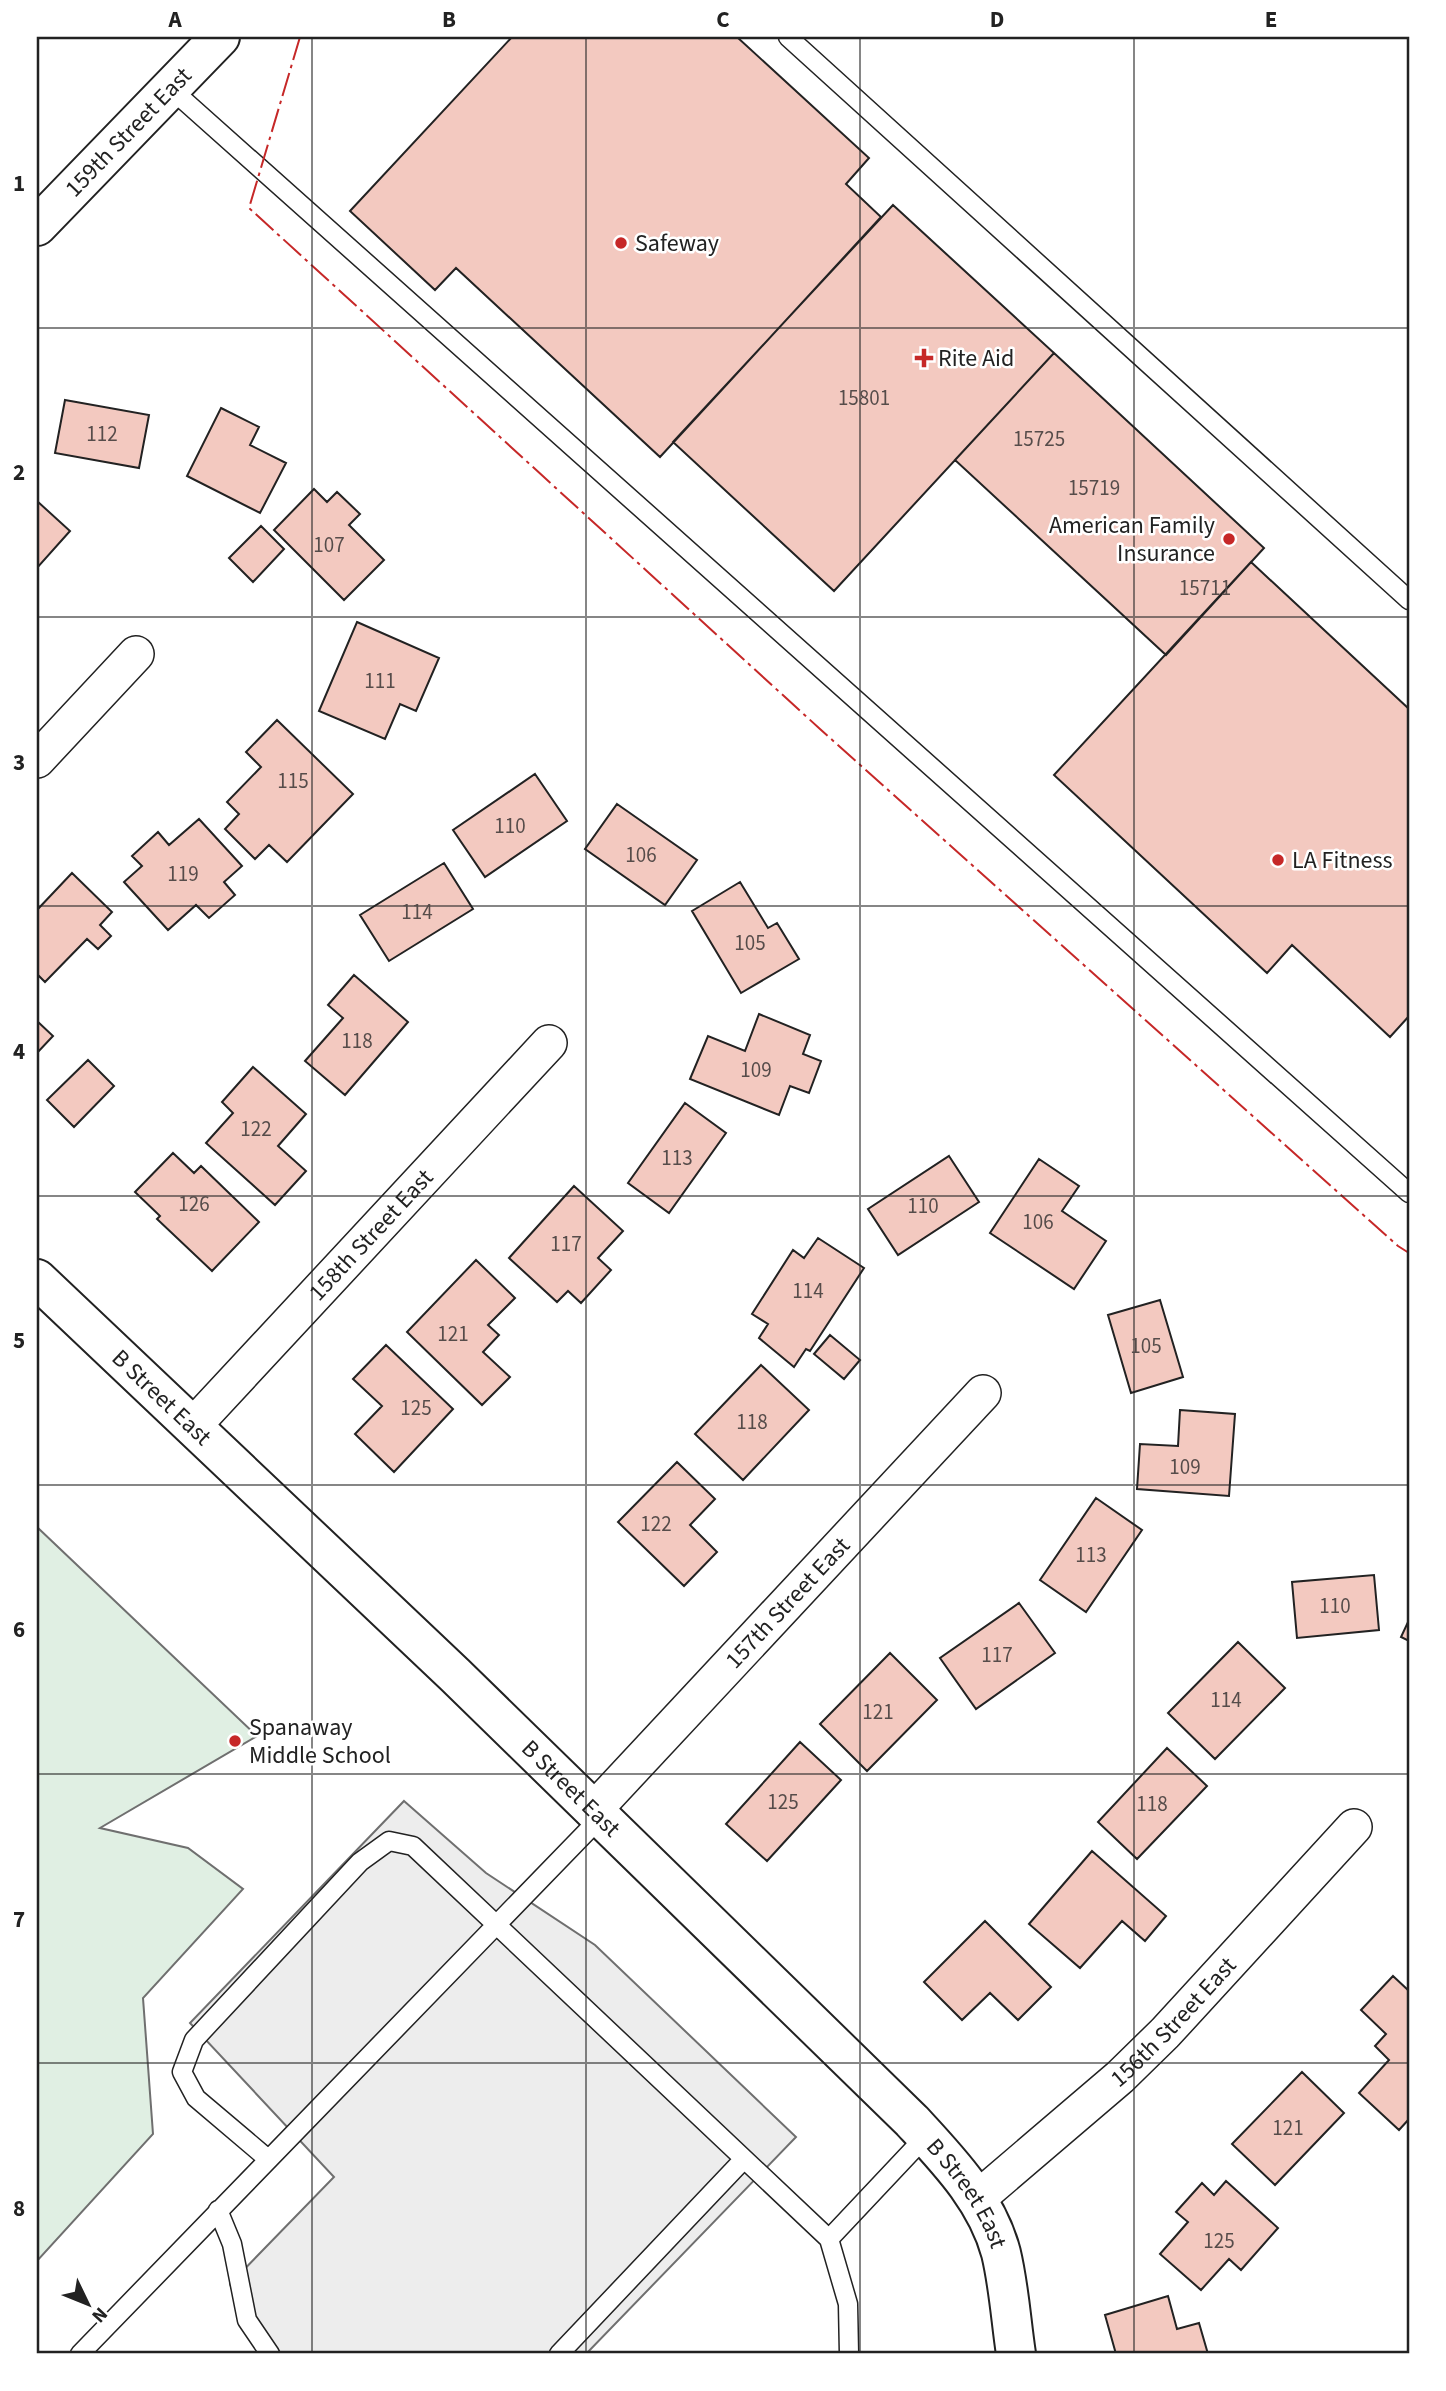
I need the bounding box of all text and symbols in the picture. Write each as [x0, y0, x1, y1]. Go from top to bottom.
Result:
text: A [167, 3, 182, 36]
text: B [442, 3, 456, 36]
text: C [716, 3, 730, 36]
text: D [990, 3, 1004, 36]
text: E [1265, 3, 1277, 36]
street label: 159th Street East [57, 59, 200, 205]
text: 1 [13, 167, 25, 200]
place label: Safeway [635, 226, 719, 261]
marker: Safeway [613, 235, 629, 251]
place label: Rite Aid [938, 341, 1014, 376]
marker: Rite Aid [916, 350, 932, 366]
house number: 15801 [838, 383, 890, 413]
house number: 112 [86, 419, 118, 449]
house number: 15725 [1013, 424, 1065, 454]
text: 2 [13, 456, 25, 489]
house number: 15719 [1068, 473, 1120, 503]
place label: American Family Insurance [1049, 508, 1215, 571]
house number: 107 [313, 530, 345, 560]
marker: American Family Insurance [1221, 531, 1237, 547]
house number: 15711 [1179, 573, 1231, 603]
house number: 111 [364, 666, 396, 696]
text: 3 [13, 746, 25, 779]
house number: 115 [277, 766, 309, 796]
house number: 110 [494, 811, 526, 841]
house number: 106 [625, 840, 657, 870]
place label: LA Fitness [1292, 843, 1393, 878]
marker: LA Fitness [1270, 852, 1286, 868]
house number: 119 [167, 859, 199, 889]
house number: 114 [401, 897, 433, 927]
house number: 105 [734, 928, 766, 958]
house number: 118 [341, 1026, 373, 1056]
text: 4 [13, 1035, 25, 1068]
house number: 109 [740, 1055, 772, 1085]
house number: 122 [240, 1114, 272, 1144]
house number: 113 [661, 1143, 693, 1173]
street label: 158th Street East [301, 1161, 441, 1309]
house number: 126 [178, 1189, 210, 1219]
house number: 110 [907, 1191, 939, 1221]
house number: 106 [1022, 1207, 1054, 1237]
house number: 117 [550, 1229, 582, 1259]
house number: 114 [792, 1276, 824, 1306]
house number: 121 [437, 1319, 469, 1349]
text: 5 [13, 1324, 25, 1357]
house number: 105 [1130, 1331, 1162, 1361]
street label: B Street East [104, 1341, 219, 1454]
house number: 125 [400, 1393, 432, 1423]
house number: 118 [736, 1407, 768, 1437]
house number: 109 [1169, 1452, 1201, 1482]
house number: 122 [640, 1509, 672, 1539]
street label: 157th Street East [717, 1529, 858, 1677]
house number: 113 [1075, 1540, 1107, 1570]
house number: 110 [1319, 1591, 1351, 1621]
text: 6 [13, 1613, 25, 1646]
house number: 117 [981, 1640, 1013, 1670]
house number: 114 [1210, 1685, 1242, 1715]
house number: 121 [862, 1697, 894, 1727]
place label: Spanaway Middle School [249, 1710, 391, 1773]
street label: B Street East [513, 1732, 628, 1845]
marker: Spanaway Middle School [227, 1733, 243, 1749]
house number: 125 [767, 1787, 799, 1817]
house number: 118 [1136, 1789, 1168, 1819]
text: 7 [13, 1903, 25, 1936]
street label: 156th Street East [1103, 1949, 1245, 2096]
house number: 121 [1272, 2113, 1304, 2143]
street label: B Street East [918, 2131, 1016, 2253]
text: 8 [13, 2192, 25, 2225]
house number: 125 [1203, 2226, 1235, 2256]
north arrow [52, 2268, 122, 2338]
text: N [85, 2301, 114, 2328]

